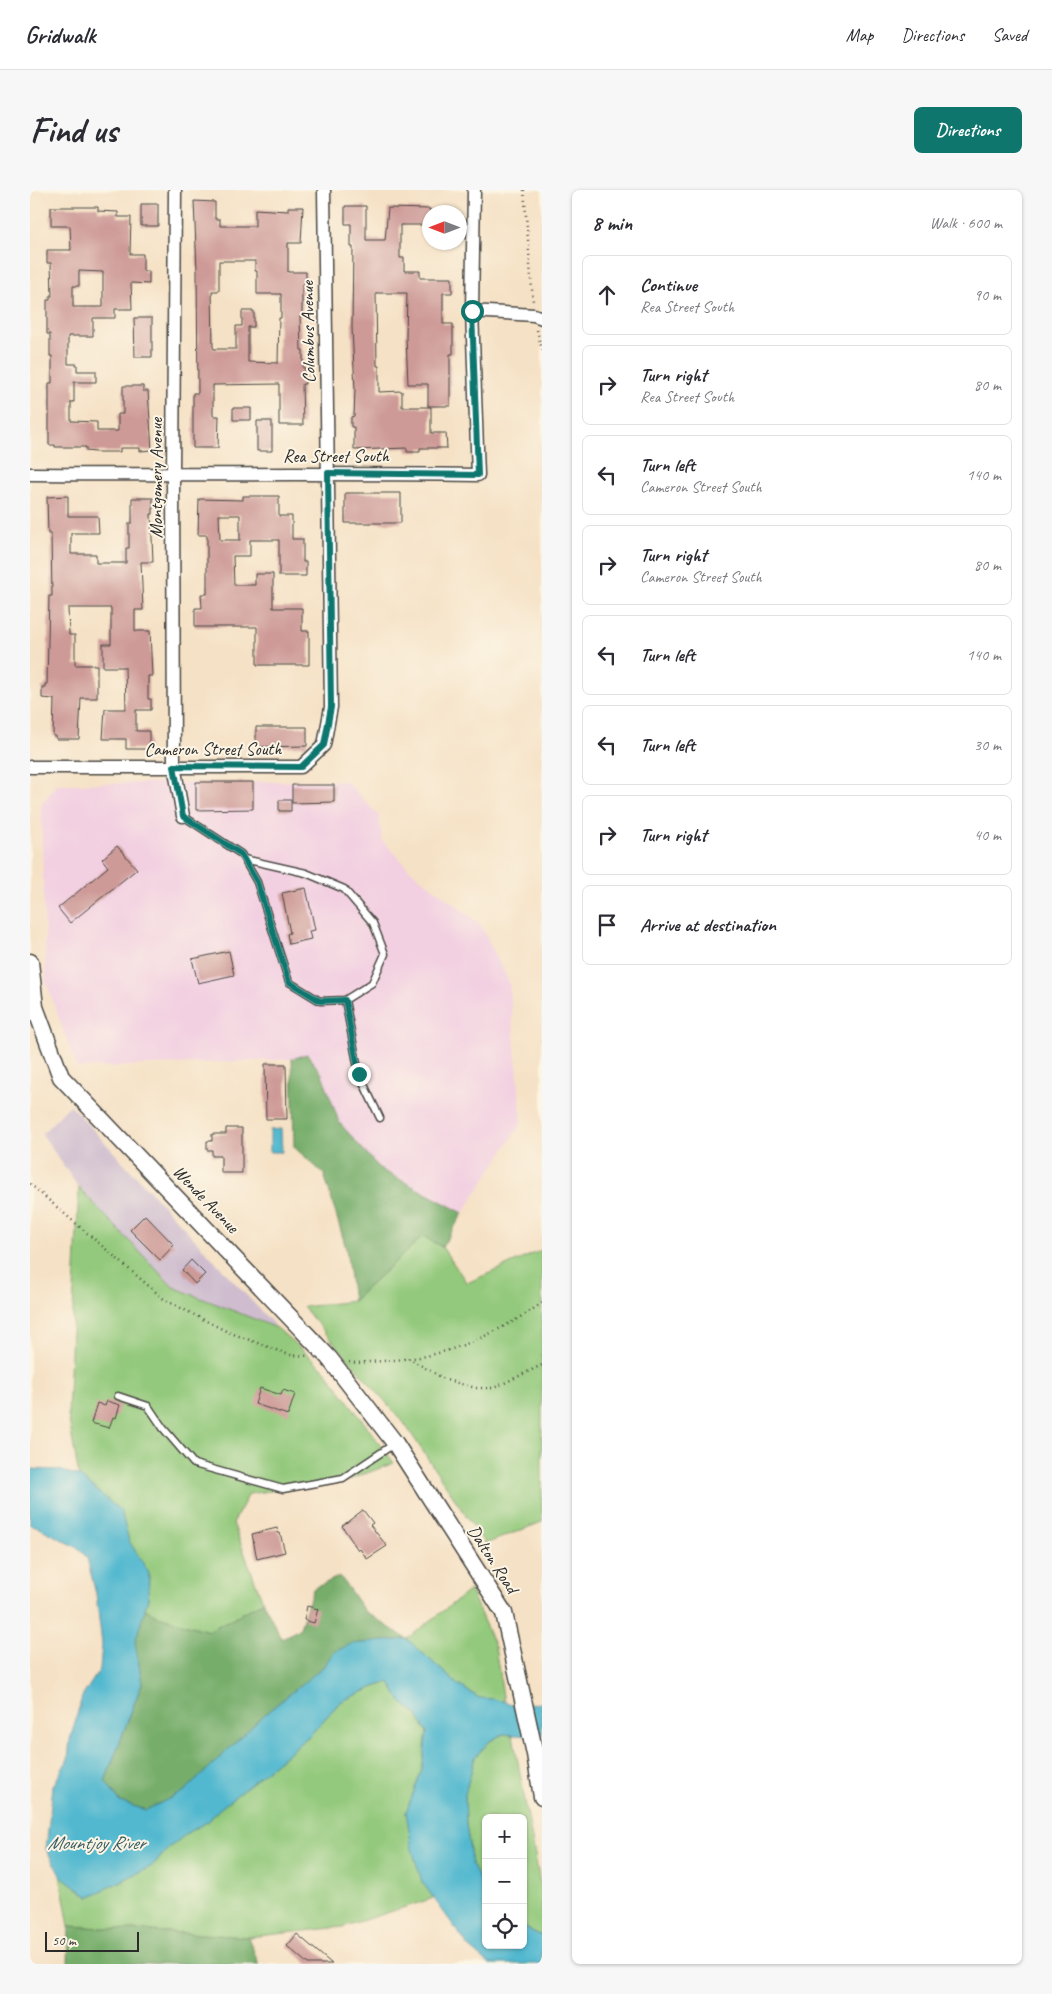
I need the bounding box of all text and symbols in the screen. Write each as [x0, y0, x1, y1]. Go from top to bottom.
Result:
text: Gridwalk [25, 20, 95, 50]
text: Map [846, 24, 873, 46]
text: Directions [901, 24, 964, 46]
text: Saved [992, 24, 1027, 46]
button: Directions [914, 107, 1022, 153]
text: Find us [30, 108, 117, 153]
north arrow [422, 205, 467, 250]
text: 8 min [592, 210, 632, 236]
text: Walk · 600 m [930, 213, 1002, 233]
text: Continue [640, 273, 697, 297]
street label: Columbus Avenue [296, 280, 320, 383]
icon: ahead [593, 281, 621, 309]
text: 90 m [974, 285, 1001, 305]
text: Rea Street South [640, 297, 734, 317]
route start [461, 300, 484, 323]
text: Turn right [640, 363, 707, 387]
icon: right [593, 371, 621, 399]
text: 80 m [974, 375, 1001, 395]
text: Rea Street South [640, 387, 734, 407]
street label: Montgomery Avenue [145, 417, 167, 538]
street label: Rea Street South [283, 445, 390, 467]
text: Turn left [640, 453, 695, 477]
icon: left [593, 461, 621, 489]
text: 140 m [967, 465, 1001, 485]
text: Cameron Street South [640, 477, 762, 497]
text: Turn right [640, 543, 707, 567]
icon: right [593, 551, 621, 579]
text: 80 m [974, 555, 1001, 575]
text: Cameron Street South [640, 567, 762, 587]
icon: left [593, 641, 621, 669]
text: Turn left [640, 643, 695, 667]
text: 140 m [967, 645, 1001, 665]
icon: left [593, 731, 621, 759]
text: Turn left [640, 733, 695, 757]
text: 30 m [974, 735, 1001, 755]
street label: Cameron Street South [144, 738, 282, 760]
icon: right [593, 821, 621, 849]
text: Turn right [640, 823, 707, 847]
text: 40 m [974, 825, 1001, 845]
icon: arrive [593, 911, 621, 939]
text: Arrive at destination [640, 913, 776, 937]
route end [348, 1063, 371, 1086]
street label: Wende Avenue [168, 1161, 244, 1238]
street label: Dalton Road [463, 1521, 525, 1600]
map controls [482, 1814, 527, 1949]
button: + [482, 1814, 527, 1859]
water label: Mountjoy River [48, 1831, 148, 1855]
button: − [482, 1859, 527, 1904]
button: locate [482, 1904, 527, 1949]
scale bar [45, 1929, 139, 1952]
text: 50 m [52, 1932, 76, 1949]

